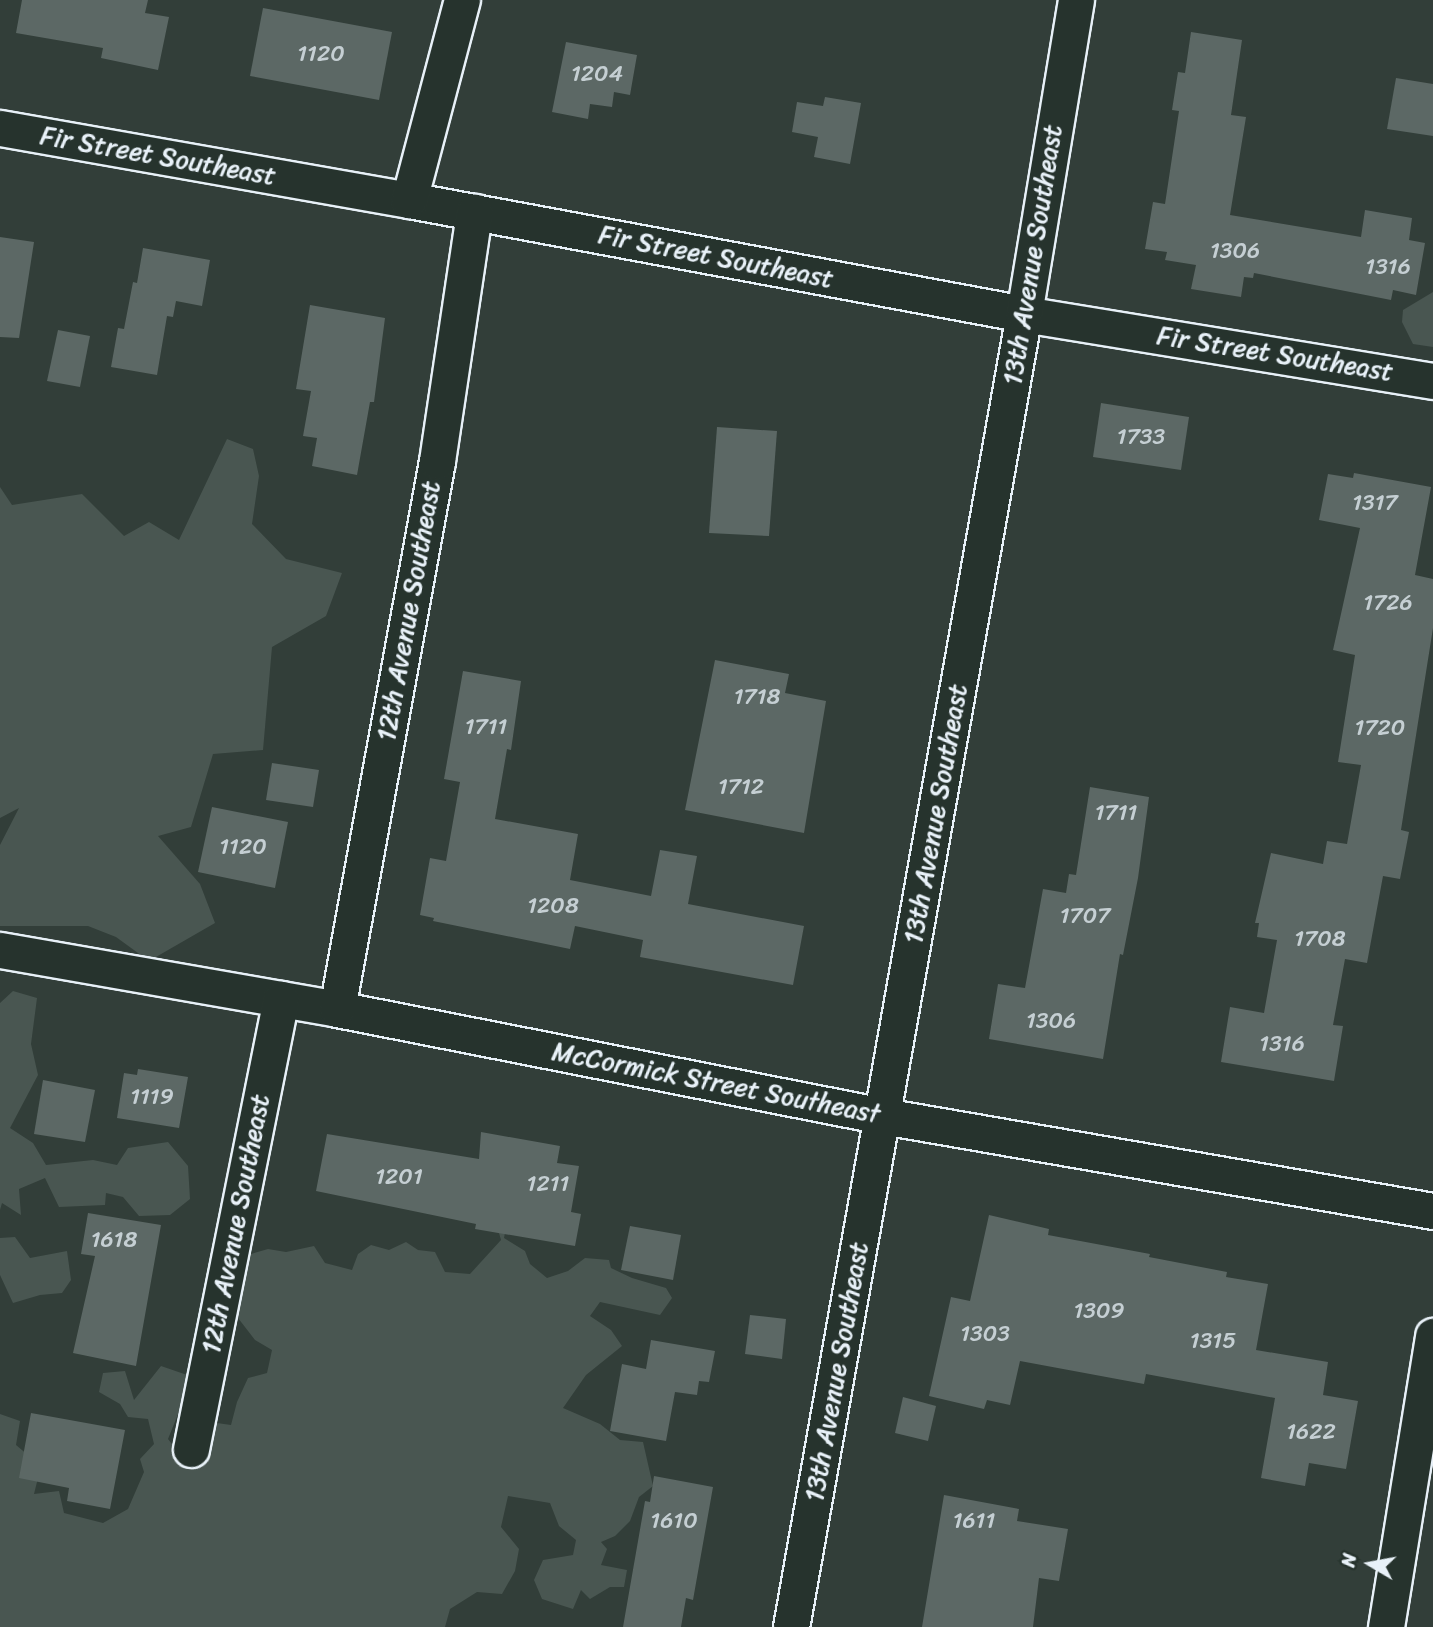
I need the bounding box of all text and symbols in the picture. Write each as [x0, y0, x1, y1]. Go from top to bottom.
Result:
house number: 1120 [297, 40, 345, 68]
house number: 1204 [571, 60, 623, 88]
street label: Fir Street Southeast [39, 120, 277, 192]
street label: 13th Avenue Southeast [997, 123, 1069, 387]
street label: Fir Street Southeast [597, 219, 835, 295]
house number: 1306 [1210, 237, 1260, 265]
house number: 1316 [1365, 253, 1411, 281]
street label: Fir Street Southeast [1155, 320, 1395, 388]
house number: 1733 [1117, 423, 1165, 451]
street label: 12th Avenue Southeast [371, 478, 447, 744]
house number: 1317 [1352, 489, 1398, 517]
house number: 1726 [1363, 589, 1413, 617]
street label: 13th Avenue Southeast [898, 682, 974, 946]
house number: 1718 [734, 683, 780, 711]
house number: 1711 [465, 713, 507, 741]
house number: 1720 [1355, 714, 1405, 742]
house number: 1712 [718, 773, 764, 801]
house number: 1711 [1095, 799, 1137, 827]
house number: 1120 [219, 833, 267, 861]
house number: 1208 [527, 892, 579, 920]
house number: 1707 [1060, 902, 1110, 930]
house number: 1708 [1294, 925, 1346, 953]
house number: 1306 [1026, 1007, 1076, 1035]
house number: 1316 [1259, 1030, 1305, 1058]
street label: McCormick Street Southeast [549, 1036, 883, 1130]
house number: 1119 [130, 1083, 174, 1111]
street label: 12th Avenue Southeast [196, 1092, 276, 1356]
house number: 1201 [375, 1163, 423, 1191]
house number: 1211 [527, 1170, 569, 1198]
house number: 1618 [91, 1226, 137, 1254]
street label: 13th Avenue Southeast [799, 1240, 875, 1504]
house number: 1309 [1073, 1297, 1125, 1325]
house number: 1303 [960, 1320, 1010, 1348]
house number: 1315 [1190, 1327, 1236, 1355]
house number: 1622 [1286, 1418, 1336, 1446]
house number: 1610 [650, 1507, 698, 1535]
house number: 1611 [953, 1507, 995, 1535]
north arrow [1335, 1529, 1405, 1599]
text: N [1331, 1551, 1366, 1570]

